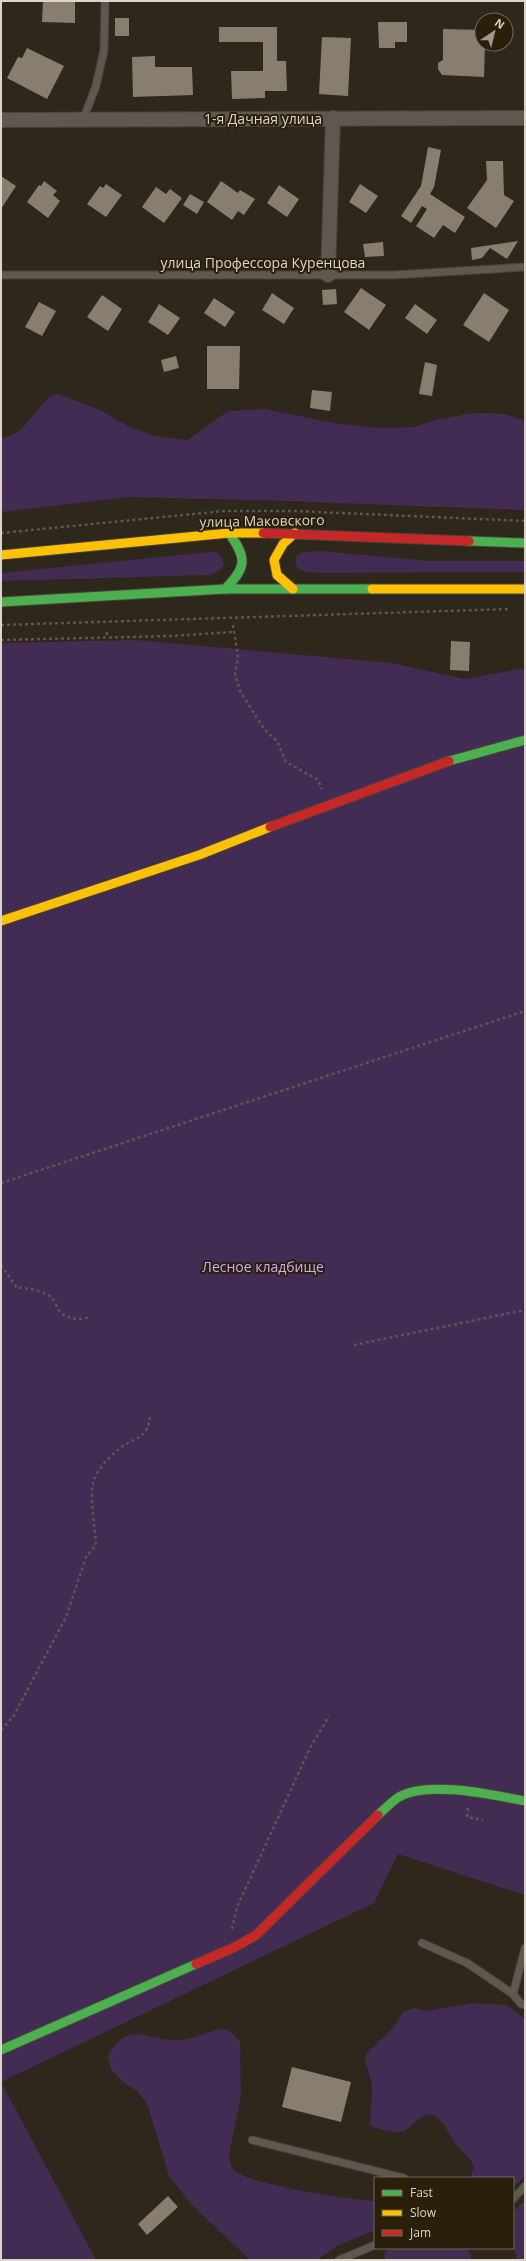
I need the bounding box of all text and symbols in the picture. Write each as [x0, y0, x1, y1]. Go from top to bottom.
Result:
north arrow [474, 12, 514, 52]
text: N [492, 15, 508, 32]
street label: 1-я Дачная улица [204, 109, 322, 128]
street label: улица Профессора Куренцова [161, 253, 365, 272]
street label: улица Маковского [199, 510, 325, 531]
park label: Лесное кладбище [202, 1257, 324, 1276]
legend [374, 2177, 514, 2249]
text: Fast [410, 2184, 433, 2201]
text: Slow [410, 2204, 437, 2221]
text: Jam [409, 2224, 431, 2241]

